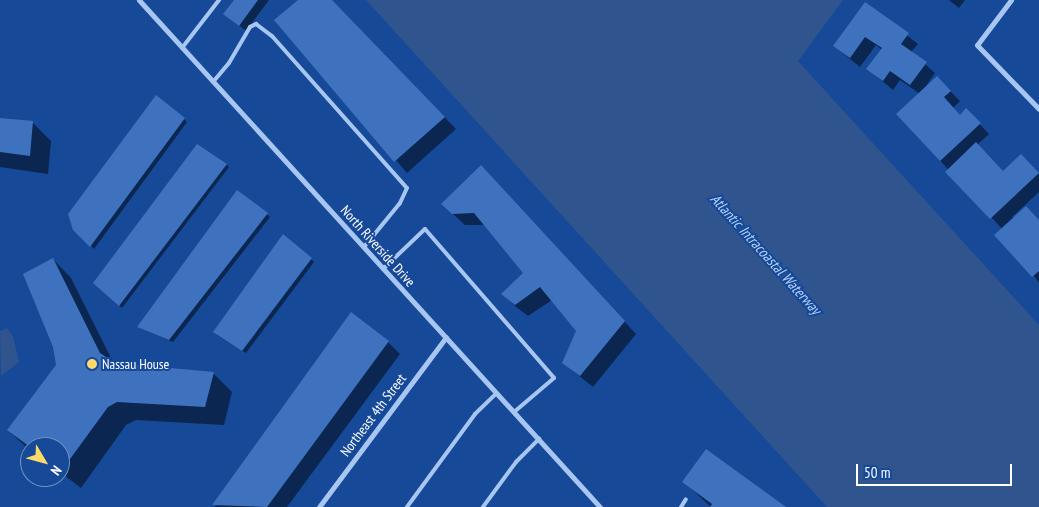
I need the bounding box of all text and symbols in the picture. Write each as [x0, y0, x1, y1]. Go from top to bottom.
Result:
water label: Atlantic Intracoastal Waterway [707, 190, 825, 318]
street label: North Riverside Drive [337, 202, 419, 290]
place label: Nassau House [102, 356, 169, 372]
marker: Nassau House [86, 358, 98, 370]
street label: Northeast 4th Street [337, 370, 409, 460]
north arrow [20, 437, 70, 487]
scale bar [859, 454, 1015, 486]
text: N [47, 462, 66, 479]
text: 50 m [864, 463, 890, 482]

